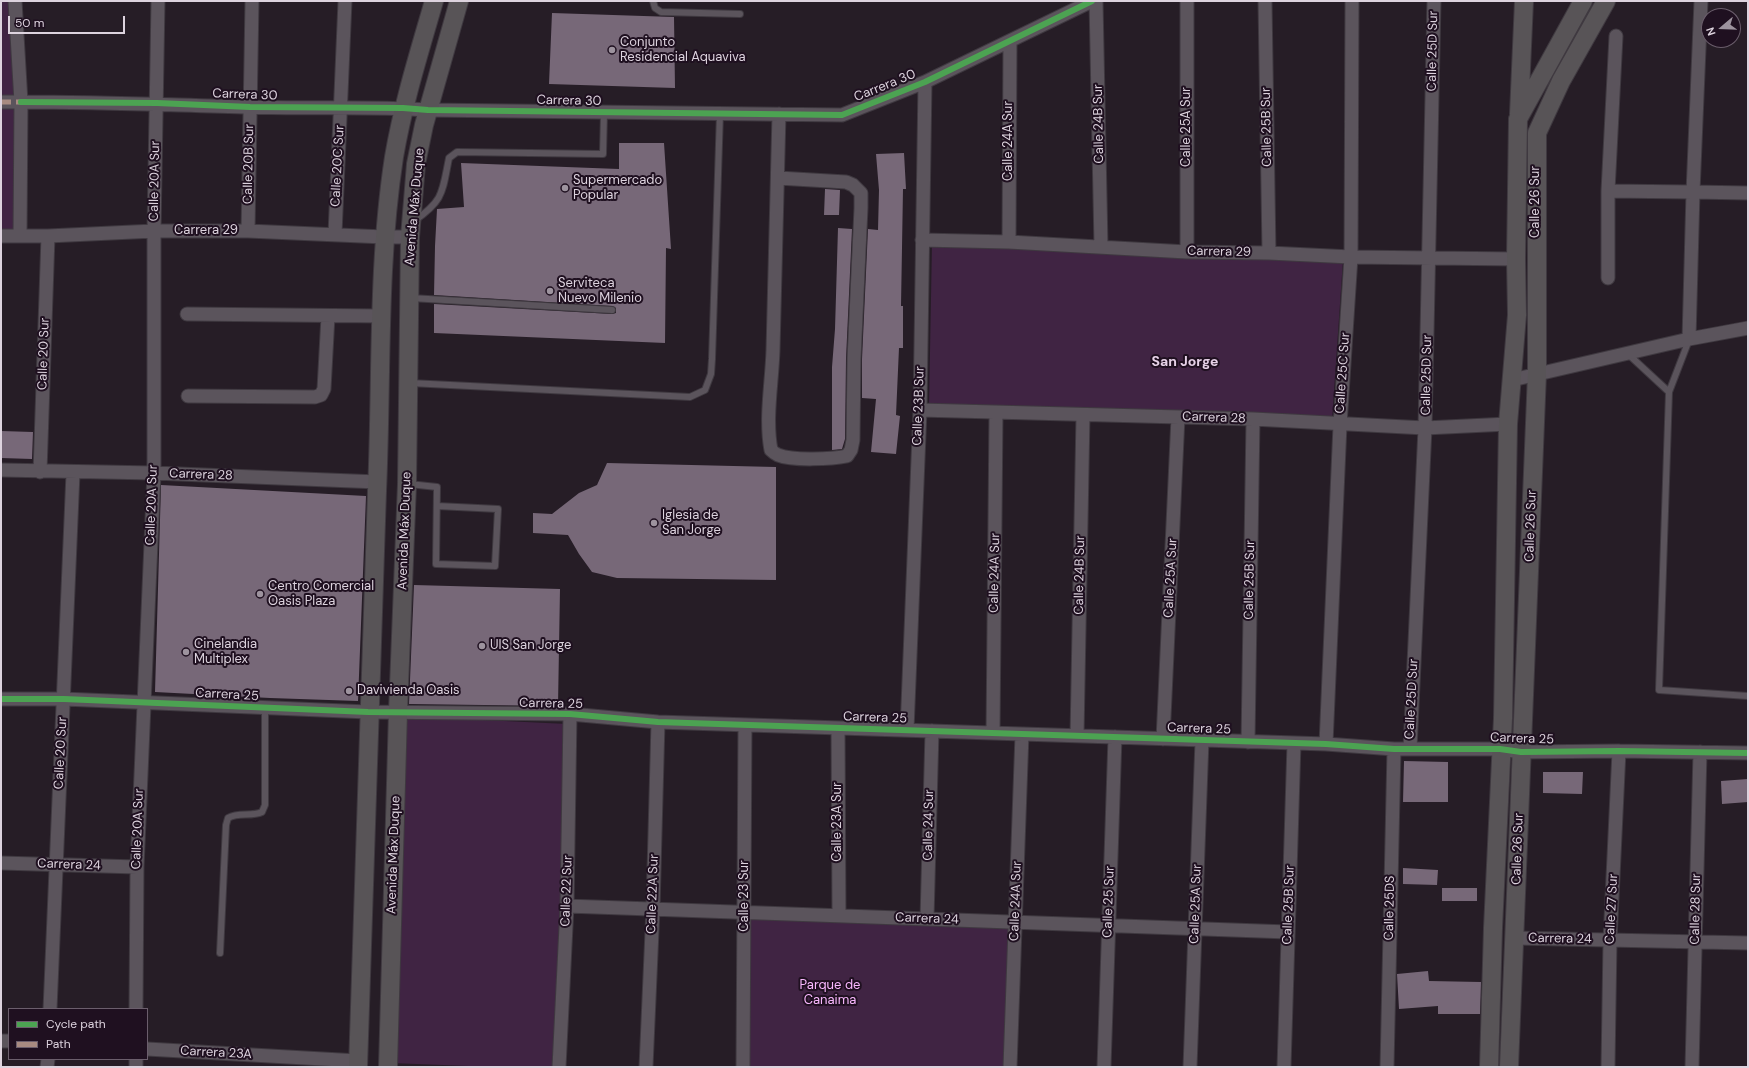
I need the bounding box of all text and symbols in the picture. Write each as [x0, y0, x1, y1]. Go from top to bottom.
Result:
scale bar [10, 8, 127, 34]
north arrow [1701, 8, 1741, 48]
street label: Calle 25D Sur [1424, 11, 1442, 91]
text: 50 m [15, 15, 44, 31]
text: N [1703, 26, 1719, 38]
place label: Conjunto Residencial Aquaviva [620, 35, 746, 66]
marker: Conjunto Residencial Aquaviva [607, 45, 617, 55]
street label: Carrera 30 [852, 67, 918, 105]
street label: Calle 24B Sur [1091, 84, 1107, 164]
street label: Carrera 30 [212, 86, 278, 104]
street label: Calle 25A Sur [1179, 87, 1195, 167]
street label: Calle 25B Sur [1259, 87, 1275, 167]
street label: Carrera 30 [536, 93, 602, 109]
street label: Calle 24A Sur [1001, 101, 1017, 181]
street label: Calle 20B Sur [240, 124, 258, 204]
street label: Calle 20C Sur [328, 125, 348, 207]
street label: Calle 20A Sur [146, 141, 164, 221]
street label: Avenida Máx Duque [402, 147, 428, 267]
street label: Calle 26 Sur [1528, 166, 1544, 238]
place label: Supermercado Popular [573, 173, 662, 204]
marker: Supermercado Popular [560, 183, 570, 193]
street label: Carrera 29 [174, 223, 238, 239]
street label: Carrera 29 [1187, 244, 1251, 260]
place label: Serviteca Nuevo Milenio [558, 276, 642, 307]
marker: Serviteca Nuevo Milenio [545, 286, 555, 296]
street label: Calle 20 Sur [35, 317, 53, 391]
street label: Calle 25C Sur [1332, 332, 1354, 414]
street label: Calle 25D Sur [1418, 335, 1436, 415]
district label: San Jorge [1152, 354, 1218, 370]
street label: Calle 23B Sur [910, 366, 928, 446]
street label: Carrera 28 [1182, 409, 1246, 427]
street label: Calle 20A Sur [143, 464, 161, 546]
street label: Carrera 28 [169, 466, 233, 484]
street label: Avenida Máx Duque [395, 472, 415, 590]
street label: Calle 26 Sur [1522, 490, 1540, 562]
place label: Iglesia de San Jorge [662, 508, 721, 539]
marker: Iglesia de San Jorge [649, 518, 659, 528]
street label: Calle 24A Sur [987, 533, 1003, 613]
street label: Calle 24B Sur [1072, 535, 1088, 615]
street label: Calle 25A Sur [1161, 538, 1181, 618]
street label: Calle 25B Sur [1242, 540, 1258, 620]
place label: Centro Comercial Oasis Plaza [268, 579, 374, 610]
marker: Centro Comercial Oasis Plaza [255, 589, 265, 599]
place label: Cinelandia Multiplex [194, 637, 257, 668]
place label: UIS San Jorge [490, 638, 571, 654]
marker: UIS San Jorge [477, 641, 487, 651]
marker: Cinelandia Multiplex [181, 647, 191, 657]
street label: Calle 25D Sur [1402, 658, 1422, 740]
place label: Davivienda Oasis [357, 683, 460, 699]
street label: Carrera 25 [195, 686, 259, 704]
marker: Davivienda Oasis [344, 686, 354, 696]
street label: Carrera 25 [519, 696, 583, 712]
street label: Carrera 25 [843, 709, 907, 727]
street label: Calle 20 Sur [51, 716, 71, 790]
street label: Carrera 25 [1167, 720, 1231, 738]
street label: Carrera 25 [1490, 730, 1554, 748]
street label: Calle 23A Sur [830, 782, 846, 862]
street label: Calle 20A Sur [129, 788, 147, 870]
street label: Calle 24 Sur [921, 789, 937, 861]
street label: Avenida Máx Duque [384, 796, 404, 914]
street label: Calle 26 Sur [1509, 813, 1527, 885]
street label: Calle 22A Sur [644, 854, 662, 934]
street label: Calle 22 Sur [558, 855, 576, 927]
street label: Carrera 24 [37, 856, 101, 874]
street label: Calle 23 Sur [737, 860, 753, 932]
street label: Calle 24A Sur [1007, 861, 1025, 941]
street label: Calle 25A Sur [1187, 864, 1205, 944]
street label: Calle 25B Sur [1280, 865, 1298, 945]
street label: Calle 25 Sur [1100, 866, 1118, 938]
street label: Calle 27 Sur [1602, 873, 1622, 945]
street label: Calle 28 Sur [1688, 873, 1704, 945]
street label: Calle 25DS [1382, 875, 1398, 941]
street label: Carrera 24 [895, 910, 959, 928]
street label: Carrera 24 [1528, 931, 1592, 947]
park label: Parque de Canaima [800, 978, 860, 1009]
legend [8, 1008, 148, 1060]
text: Cycle path [46, 1016, 106, 1032]
text: Path [46, 1036, 71, 1052]
street label: Carrera 23A [180, 1043, 252, 1063]

